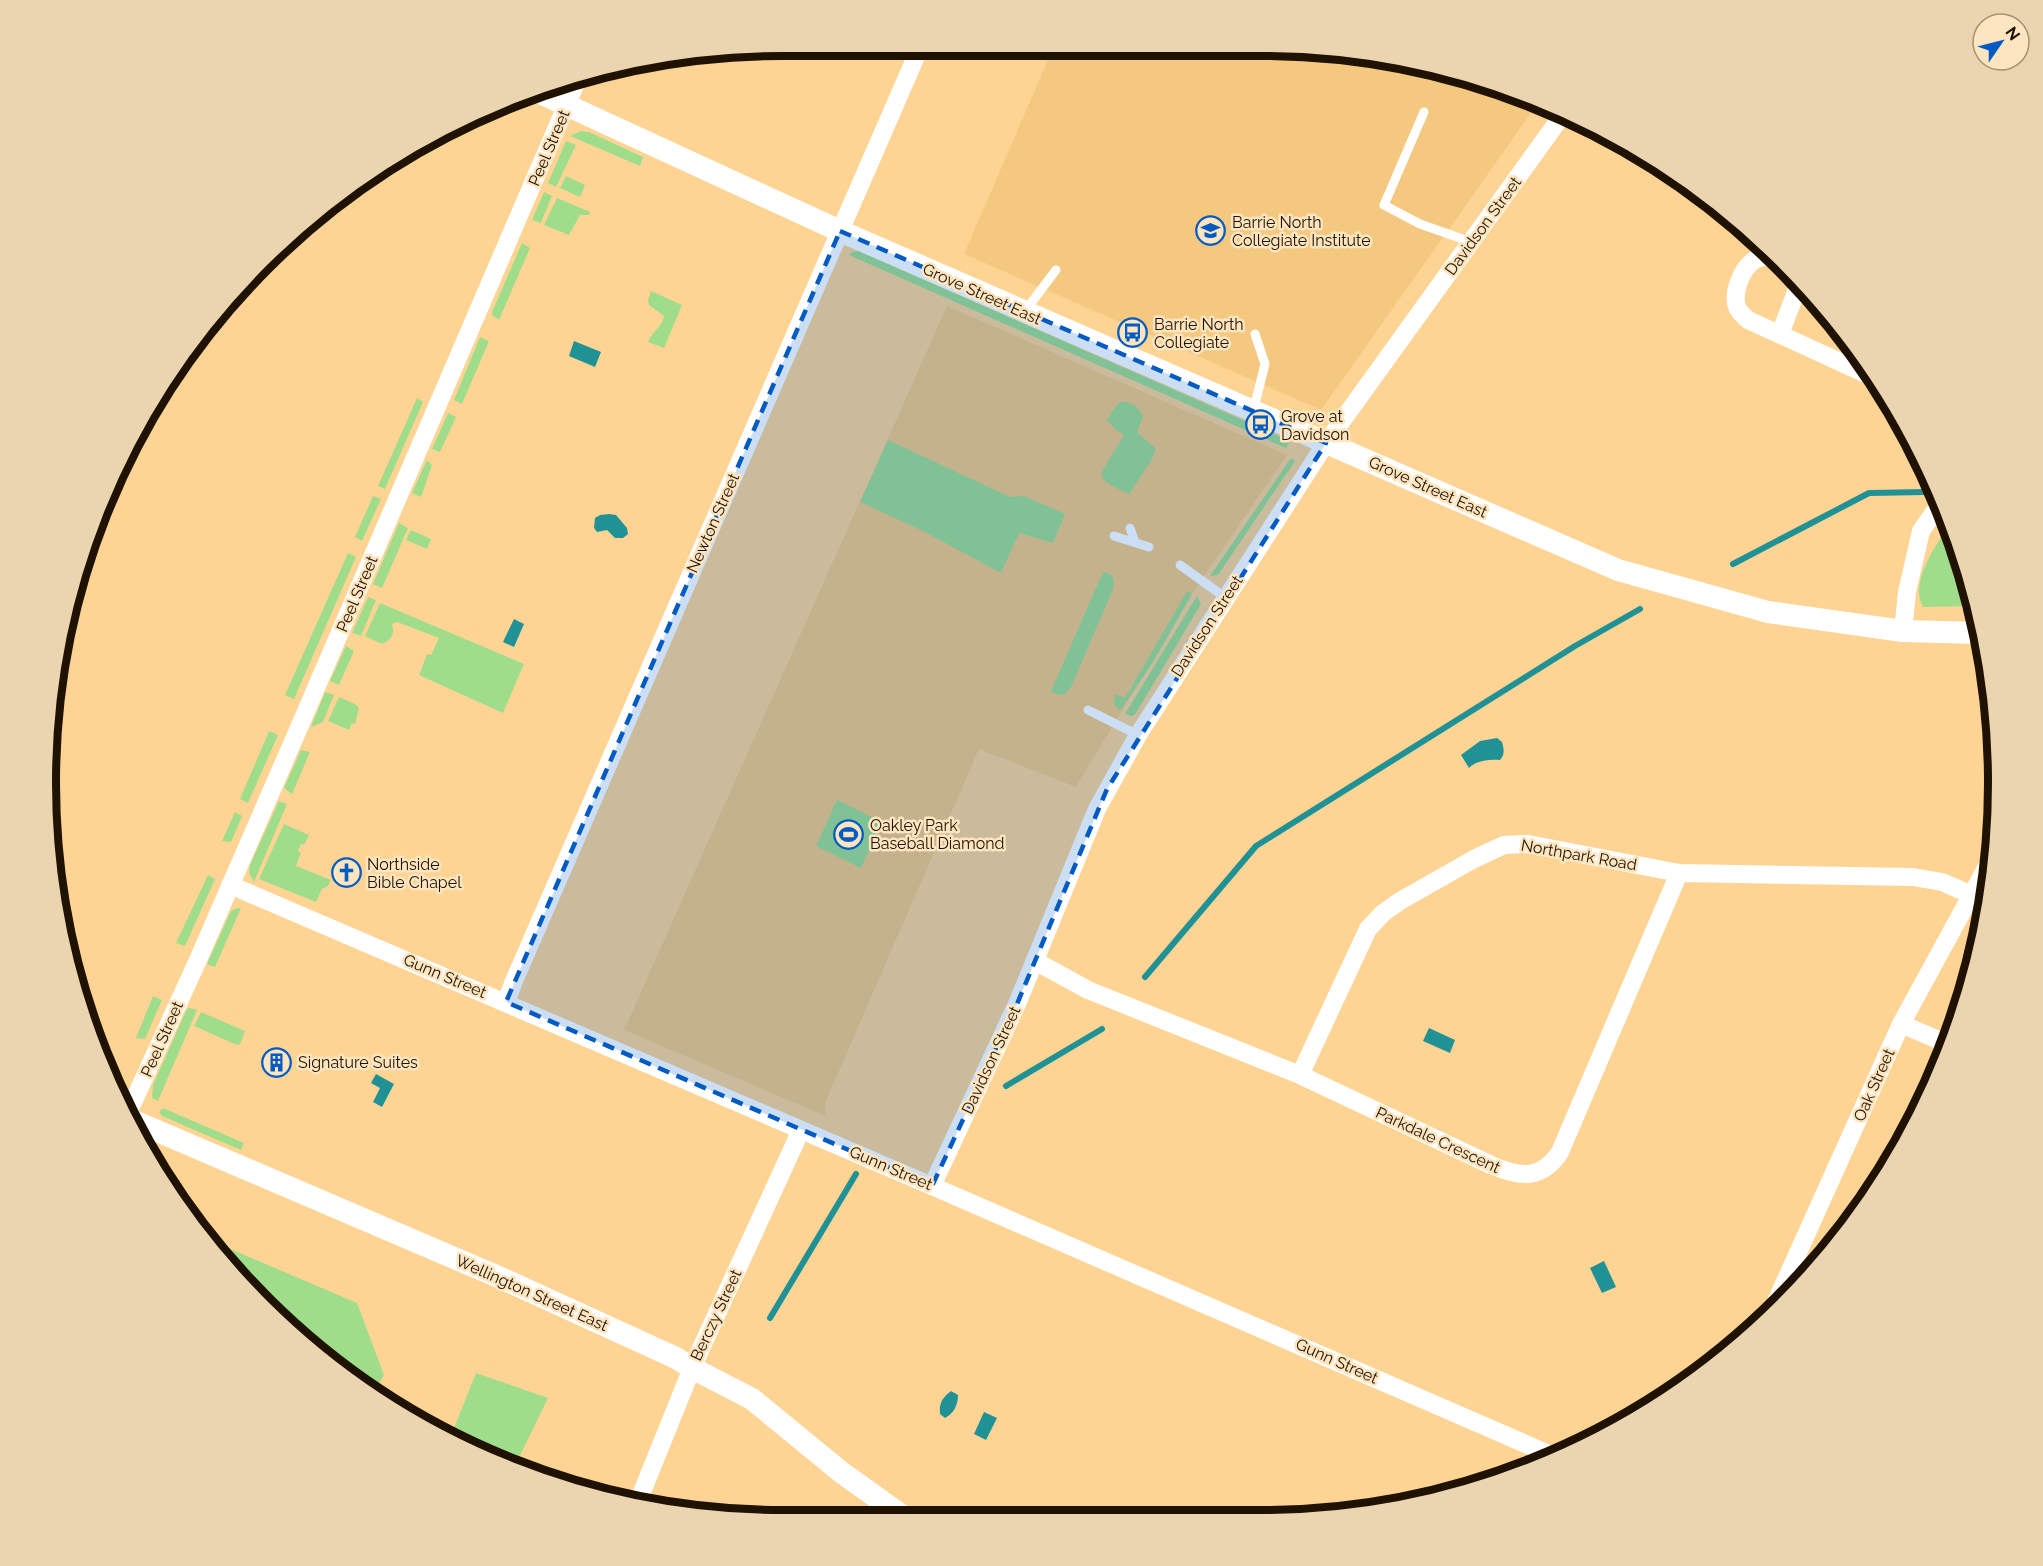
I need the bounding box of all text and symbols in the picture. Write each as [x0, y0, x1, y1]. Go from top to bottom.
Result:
north arrow [1971, 12, 2031, 72]
text: N [2002, 23, 2024, 44]
street label: Peel Street [524, 106, 574, 189]
street label: Davidson Street [1441, 173, 1525, 279]
place label: Barrie North Collegiate Institute [1232, 213, 1371, 250]
school or university icon: Barrie North Collegiate Institute [1195, 215, 1227, 247]
street label: Grove Street East [920, 259, 1045, 329]
place label: Barrie North Collegiate [1154, 315, 1244, 352]
bus stop icon: Barrie North Collegiate [1117, 317, 1149, 349]
place label: Grove at Davidson [1281, 407, 1349, 444]
bus stop icon: Grove at Davidson [1244, 409, 1276, 441]
street label: Grove Street East [1366, 452, 1491, 522]
street label: Newton Street [683, 470, 744, 576]
street label: Peel Street [332, 552, 382, 635]
street label: Davidson Street [1167, 571, 1247, 680]
place label: Oakley Park Baseball Diamond [870, 816, 1005, 853]
sports icon: Oakley Park Baseball Diamond [833, 818, 865, 850]
street label: Northpark Road [1520, 835, 1638, 875]
place label: Northside Bible Chapel [367, 855, 462, 892]
church icon: Northside Bible Chapel [330, 857, 362, 889]
street label: Gunn Street [401, 950, 490, 1002]
street label: Peel Street [137, 998, 187, 1080]
street label: Davidson Street [958, 1002, 1025, 1117]
street label: Oak Street [1850, 1045, 1899, 1124]
building icon: Signature Suites [261, 1046, 293, 1078]
place label: Signature Suites [298, 1053, 418, 1072]
street label: Parkdale Crescent [1373, 1103, 1504, 1177]
street label: Gunn Street [847, 1142, 936, 1194]
street label: Wellington Street East [453, 1251, 612, 1335]
street label: Berczy Street [687, 1266, 746, 1364]
street label: Gunn Street [1293, 1334, 1382, 1388]

